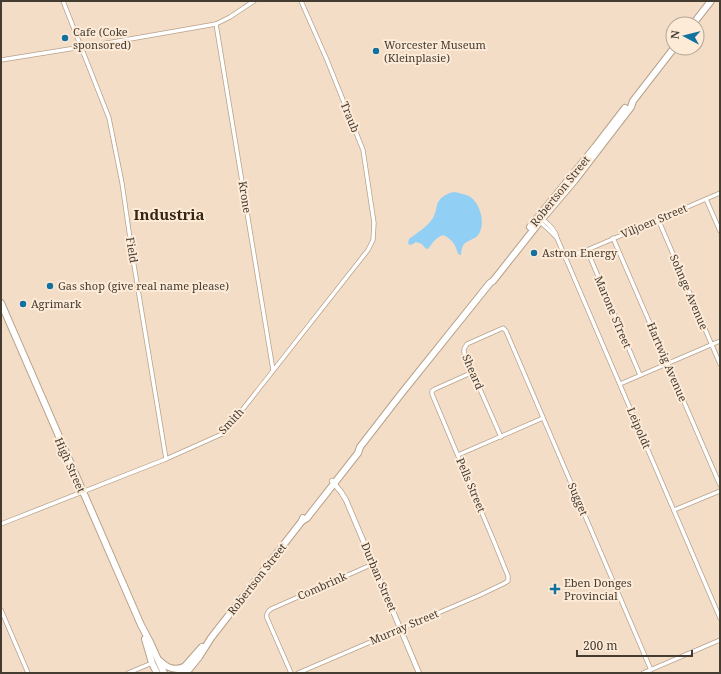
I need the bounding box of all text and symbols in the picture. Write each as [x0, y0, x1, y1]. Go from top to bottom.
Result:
north arrow [665, 16, 705, 56]
place label: Cafe (Coke sponsored) [73, 24, 131, 52]
text: N [667, 29, 683, 40]
marker: Cafe (Coke sponsored) [60, 33, 70, 43]
place label: Worcester Museum (Kleinplasie) [384, 37, 487, 65]
marker: Worcester Museum (Kleinplasie) [371, 46, 381, 56]
street label: Traub [338, 99, 363, 135]
street label: Robertson Street [526, 152, 593, 229]
street label: Krone [236, 180, 255, 214]
street label: Viljoen Street [618, 200, 689, 241]
district label: Industria [133, 204, 205, 224]
street label: Field [123, 236, 142, 264]
place label: Astron Energy [542, 245, 618, 260]
marker: Astron Energy [529, 248, 539, 258]
street label: Sohnge Avenue [667, 252, 712, 332]
street label: Marone STreet [591, 273, 635, 350]
place label: Gas shop (give real name please) [58, 278, 229, 293]
marker: Gas shop (give real name please) [45, 281, 55, 291]
place label: Agrimark [31, 296, 82, 311]
marker: Agrimark [18, 299, 28, 309]
street label: Hartwig Avenue [644, 320, 691, 404]
street label: Sheard [459, 352, 488, 392]
street label: Smith [215, 404, 247, 437]
street label: Leipoldt [624, 405, 655, 451]
street label: High Street [52, 435, 89, 495]
street label: Pells Street [453, 455, 490, 514]
street label: Sugget [565, 480, 592, 518]
street label: Robertson Street [224, 540, 289, 618]
street label: Durban Street [358, 540, 401, 614]
street label: Combrink [295, 568, 349, 603]
place label: Eben Donges Provincial [564, 575, 632, 603]
marker: Eben Donges Provincial [549, 583, 561, 595]
street label: Murray Street [367, 605, 441, 648]
scale bar [577, 632, 692, 658]
text: 200 m [583, 637, 618, 654]

